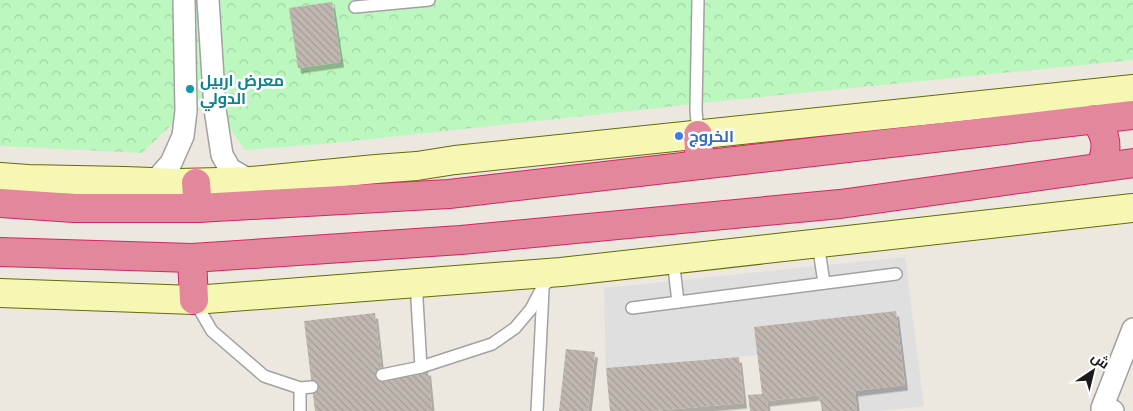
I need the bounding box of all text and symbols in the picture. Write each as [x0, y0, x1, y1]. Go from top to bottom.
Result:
place label: معرض اربيل الدولي [200, 70, 284, 111]
marker: معرض اربيل الدولي [184, 83, 196, 95]
place label: الخروج [689, 126, 734, 147]
marker: الخروج [673, 130, 685, 142]
north arrow [1068, 346, 1118, 396]
text: ش [1088, 348, 1113, 373]

